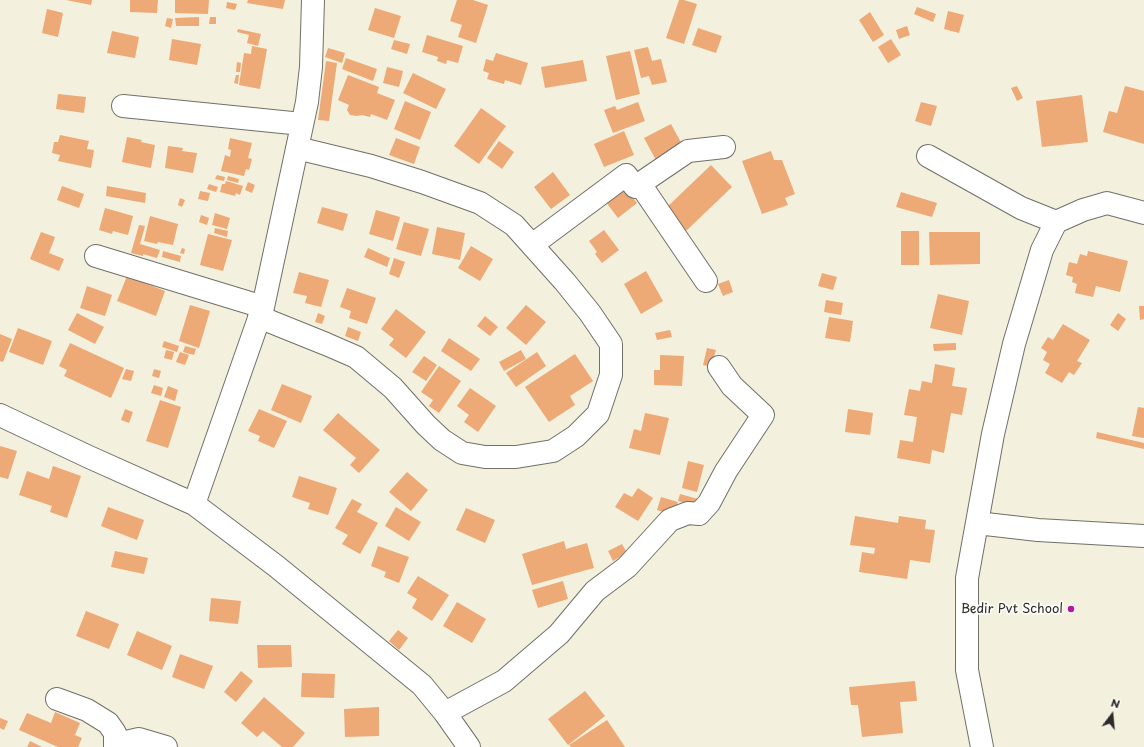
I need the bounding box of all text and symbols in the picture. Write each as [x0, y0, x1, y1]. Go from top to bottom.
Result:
place label: Bedir Pvt School [961, 601, 1063, 617]
marker: Bedir Pvt School [1066, 604, 1076, 614]
text: N [1109, 694, 1122, 712]
north arrow [1092, 695, 1132, 735]

